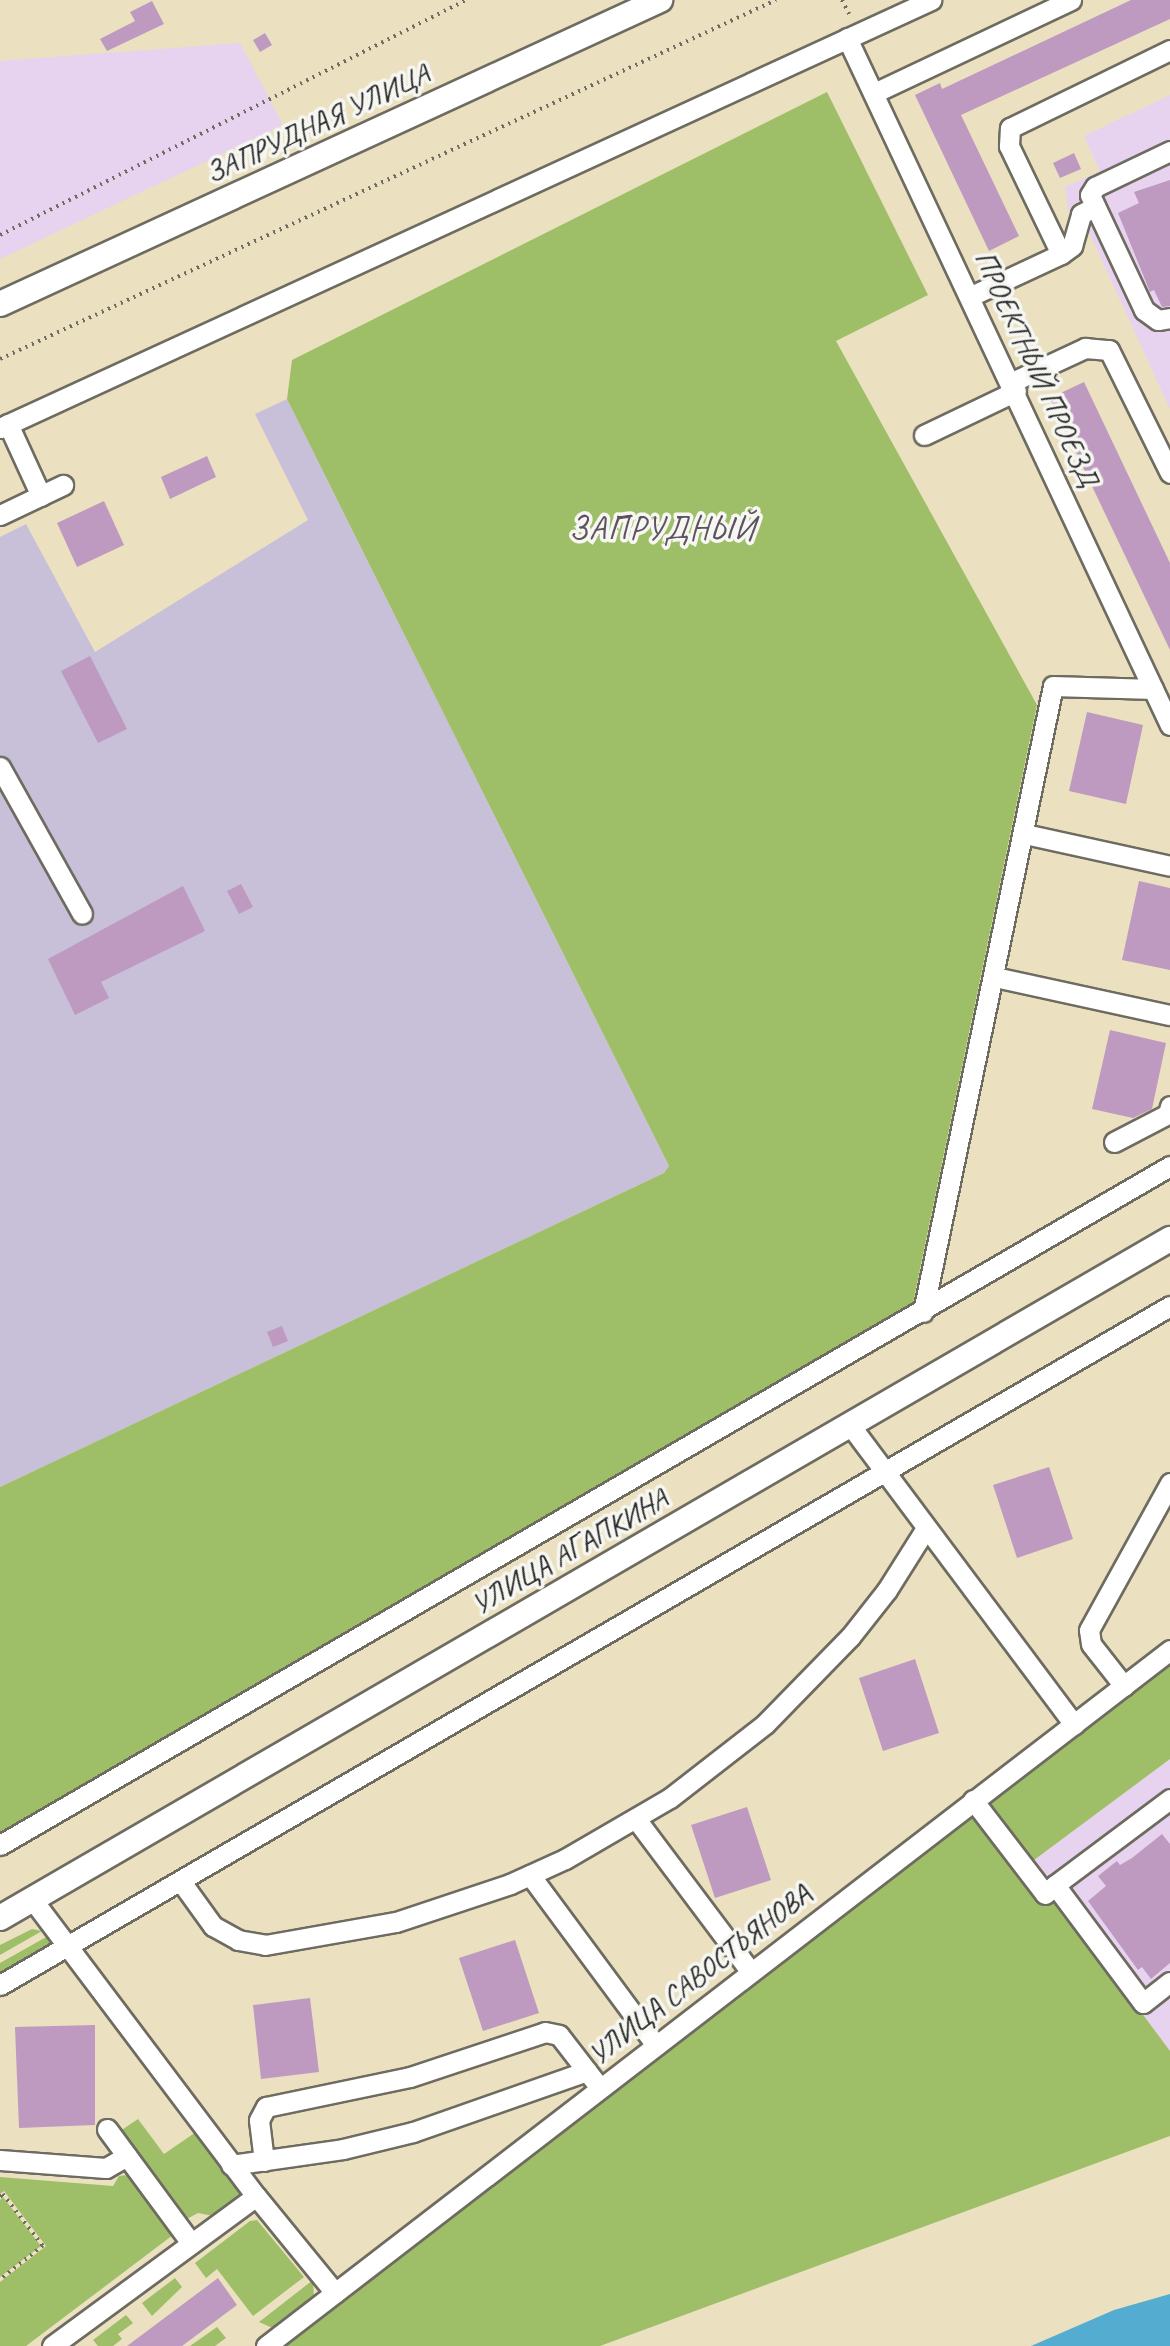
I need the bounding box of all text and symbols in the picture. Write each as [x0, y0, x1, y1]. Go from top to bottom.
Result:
street label: ЗАПРУДНАЯ УЛИЦА [200, 56, 434, 190]
street label: ПРОЕКТНЫЙ ПРОЕЗД [967, 245, 1107, 491]
district label: ЗАПРУДНЫЙ [570, 509, 756, 549]
street label: УЛИЦА АГАПКИНА [465, 1480, 673, 1622]
street label: УЛИЦА САВОСТЬЯНОВА [581, 1876, 817, 2072]

